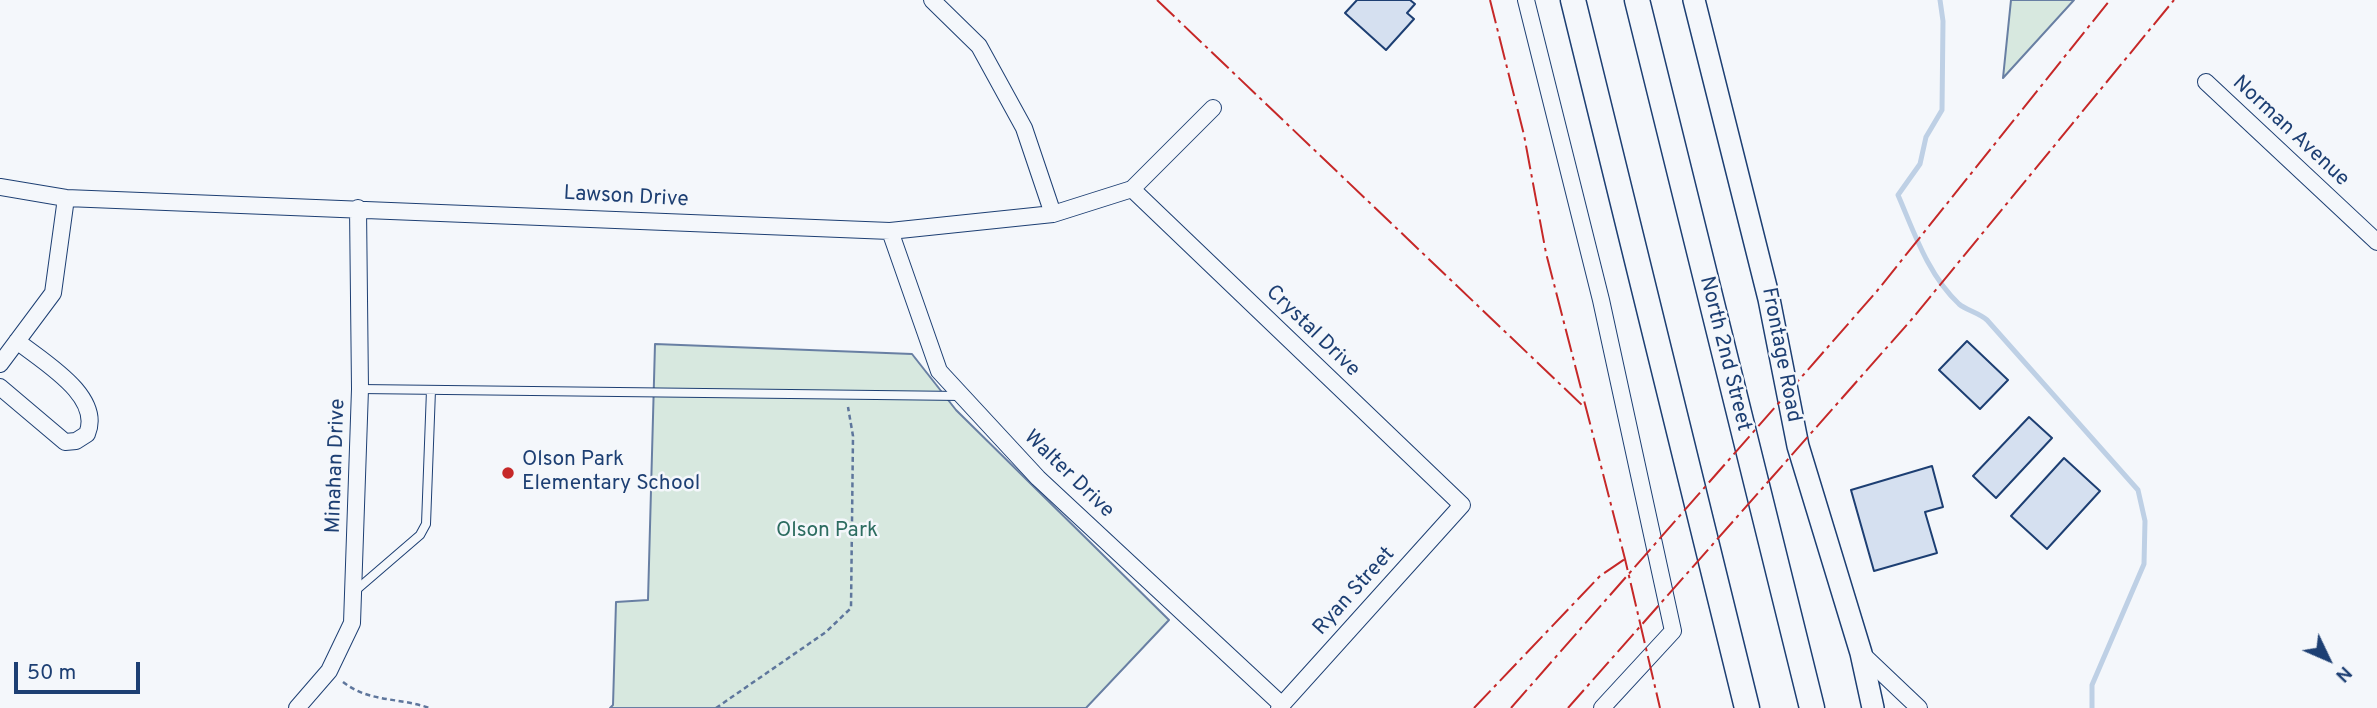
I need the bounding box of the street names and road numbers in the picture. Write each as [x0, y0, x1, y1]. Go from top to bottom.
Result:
street label: Norman Avenue [2226, 71, 2354, 193]
street label: Lawson Drive [563, 182, 689, 214]
street label: North 2nd Street [1693, 274, 1755, 434]
street label: Crystal Drive [1260, 281, 1364, 383]
street label: Frontage Road [1755, 286, 1805, 424]
street label: Minahan Drive [322, 398, 352, 534]
street label: Walter Drive [1018, 426, 1118, 524]
street label: Ryan Street [1309, 543, 1401, 641]

